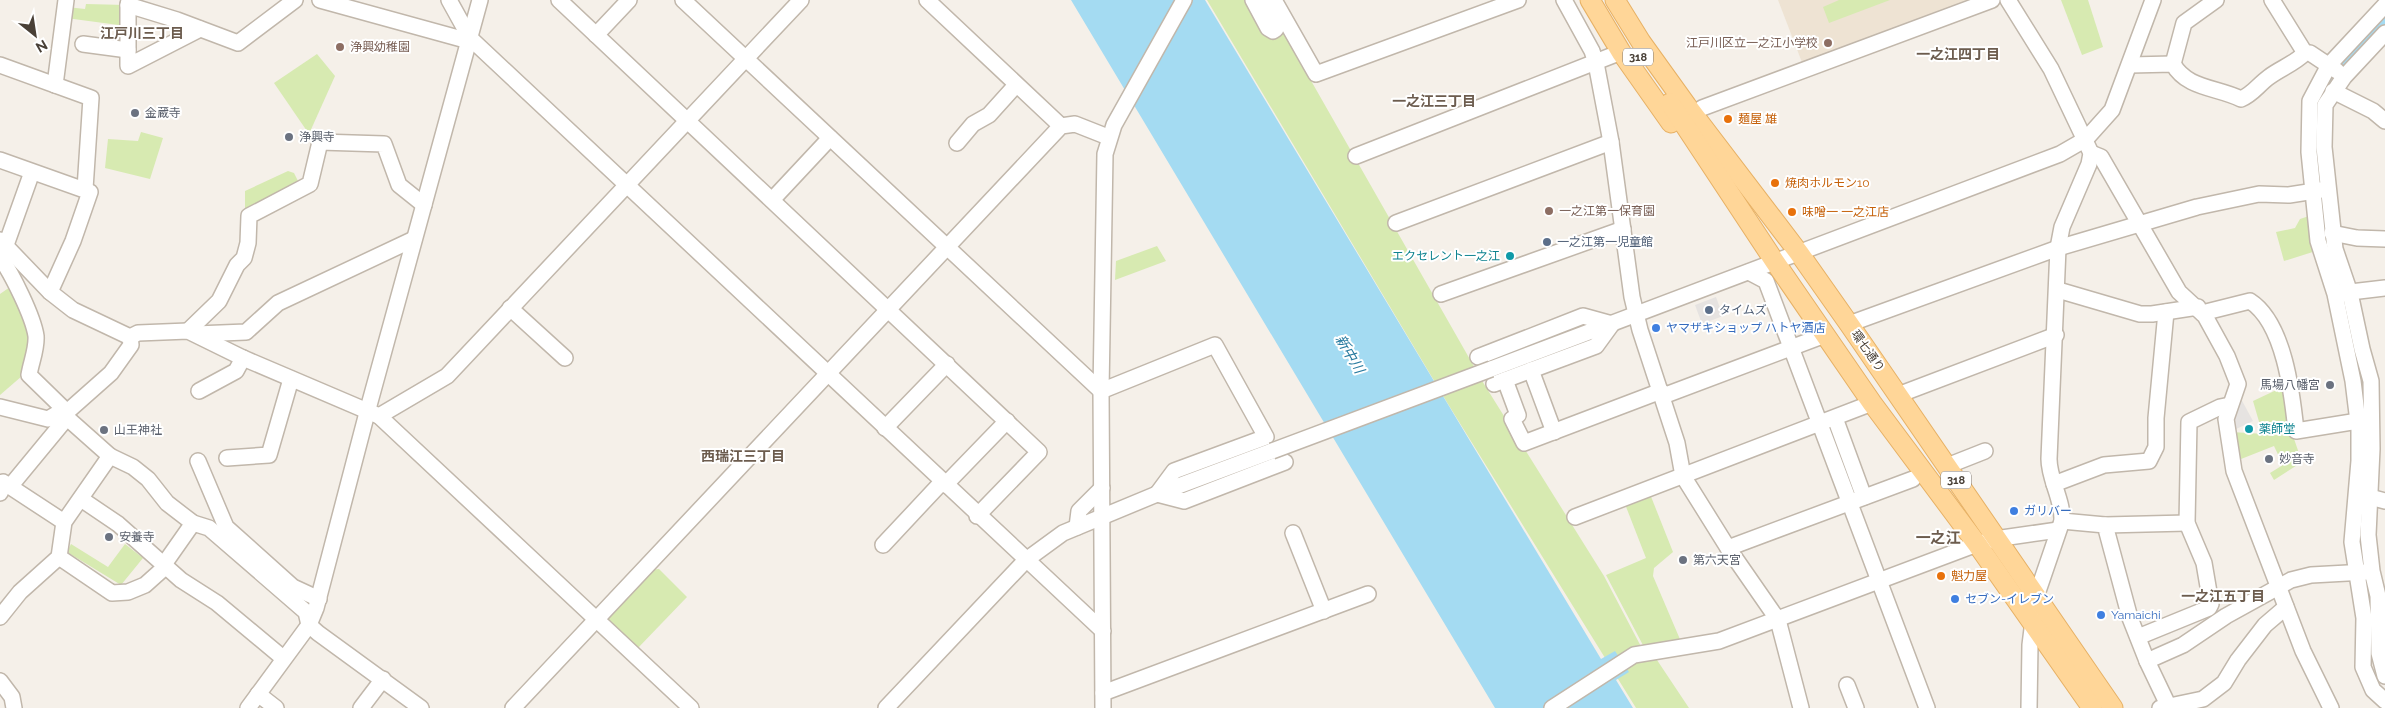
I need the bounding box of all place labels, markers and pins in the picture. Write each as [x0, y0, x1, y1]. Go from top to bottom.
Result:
place label: 江戸川区立一之江小学校 [1686, 36, 1818, 50]
marker: 江戸川区立一之江小学校 [1822, 37, 1834, 49]
place label: 浄興幼稚園 [350, 40, 410, 54]
marker: 浄興幼稚園 [334, 41, 346, 53]
place label: 金蔵寺 [145, 106, 181, 120]
marker: 金蔵寺 [129, 107, 141, 119]
place label: 麺屋 雄 [1738, 112, 1777, 126]
marker: 麺屋 雄 [1722, 113, 1734, 125]
place label: 浄興寺 [299, 130, 335, 144]
marker: 浄興寺 [283, 131, 295, 143]
place label: 焼肉ホルモン10 [1785, 176, 1869, 190]
marker: 焼肉ホルモン10 [1769, 177, 1781, 189]
place label: 一之江第一保育園 [1559, 204, 1655, 218]
marker: 一之江第一保育園 [1543, 205, 1555, 217]
place label: 味噌一 一之江店 [1802, 205, 1889, 219]
marker: 味噌一 一之江店 [1786, 206, 1798, 218]
place label: 一之江第一児童館 [1557, 235, 1653, 249]
marker: 一之江第一児童館 [1541, 236, 1553, 248]
place label: エクセレント一之江 [1392, 249, 1500, 263]
marker: エクセレント一之江 [1504, 250, 1516, 262]
place label: タイムズ [1719, 303, 1767, 317]
marker: タイムズ [1703, 304, 1715, 316]
place label: ヤマザキショップ ハトヤ酒店 [1666, 321, 1825, 335]
marker: ヤマザキショップ ハトヤ酒店 [1650, 322, 1662, 334]
place label: 馬場八幡宮 [2260, 378, 2320, 392]
marker: 馬場八幡宮 [2324, 379, 2336, 391]
place label: 薬師堂 [2259, 422, 2295, 436]
place label: 山王神社 [114, 423, 162, 437]
marker: 薬師堂 [2243, 423, 2255, 435]
marker: 山王神社 [98, 424, 110, 436]
place label: 妙音寺 [2279, 452, 2315, 466]
marker: 妙音寺 [2263, 453, 2275, 465]
place label: ガリバー [2024, 504, 2072, 518]
marker: ガリバー [2008, 505, 2020, 517]
place label: 安養寺 [119, 530, 155, 544]
marker: 安養寺 [103, 531, 115, 543]
place label: 第六天宮 [1693, 553, 1741, 567]
marker: 第六天宮 [1677, 554, 1689, 566]
place label: 魁力屋 [1951, 569, 1987, 583]
marker: 魁力屋 [1935, 570, 1947, 582]
place label: セブン-イレブン [1965, 592, 2054, 606]
marker: セブン-イレブン [1949, 593, 1961, 605]
place label: Yamaichi [2111, 608, 2161, 622]
marker: Yamaichi [2095, 609, 2107, 621]

